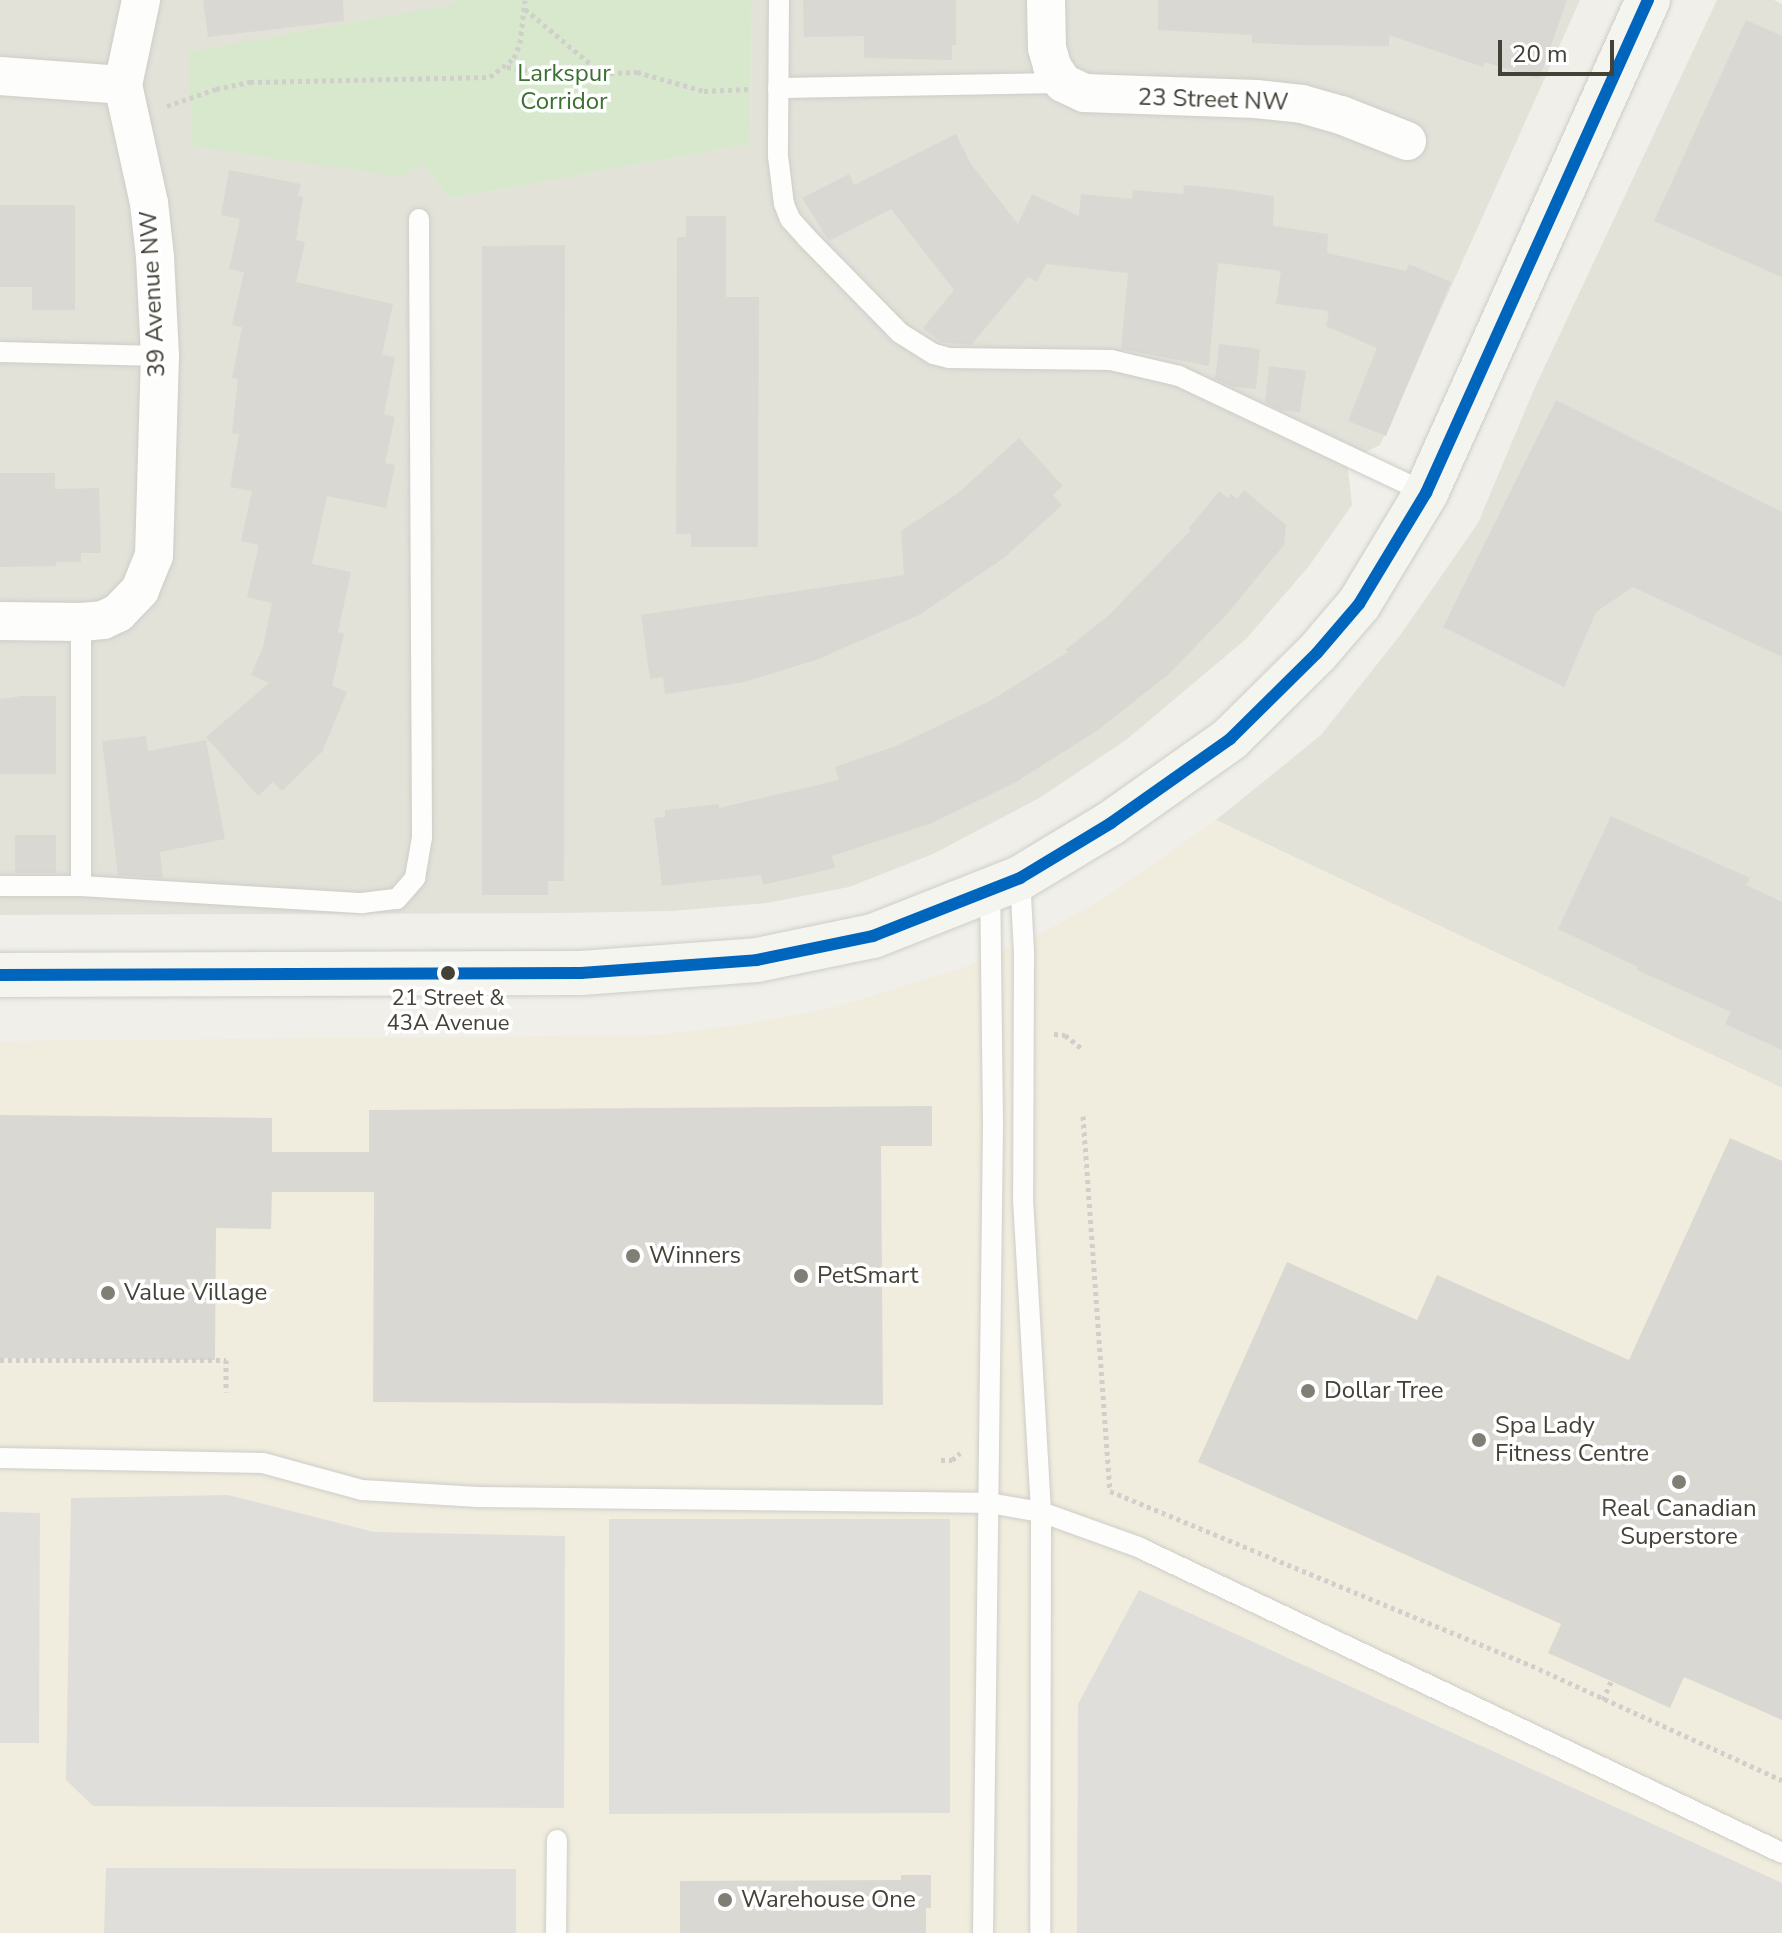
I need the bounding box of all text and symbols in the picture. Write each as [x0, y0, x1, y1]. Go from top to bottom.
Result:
scale bar [1502, 24, 1618, 74]
text: 20 m [1512, 38, 1568, 70]
park label: Larkspur Corridor [517, 60, 611, 116]
street label: 23 Street NW [1137, 83, 1289, 117]
street label: 39 Avenue NW [134, 210, 172, 378]
marker: 21 Street & 43A Avenue [440, 965, 456, 981]
place label: 21 Street & 43A Avenue [387, 985, 509, 1036]
place label: Winners [649, 1242, 741, 1270]
marker: Winners [624, 1247, 642, 1265]
place label: PetSmart [817, 1262, 918, 1290]
marker: PetSmart [792, 1267, 810, 1285]
place label: Value Village [124, 1279, 267, 1307]
marker: Value Village [99, 1284, 117, 1302]
place label: Dollar Tree [1324, 1377, 1443, 1405]
marker: Dollar Tree [1299, 1382, 1317, 1400]
place label: Spa Lady Fitness Centre [1495, 1412, 1649, 1468]
marker: Spa Lady Fitness Centre [1470, 1431, 1488, 1449]
marker: Real Canadian Superstore [1670, 1473, 1688, 1491]
place label: Real Canadian Superstore [1601, 1495, 1757, 1551]
place label: Warehouse One [741, 1886, 916, 1914]
marker: Warehouse One [716, 1891, 734, 1909]

